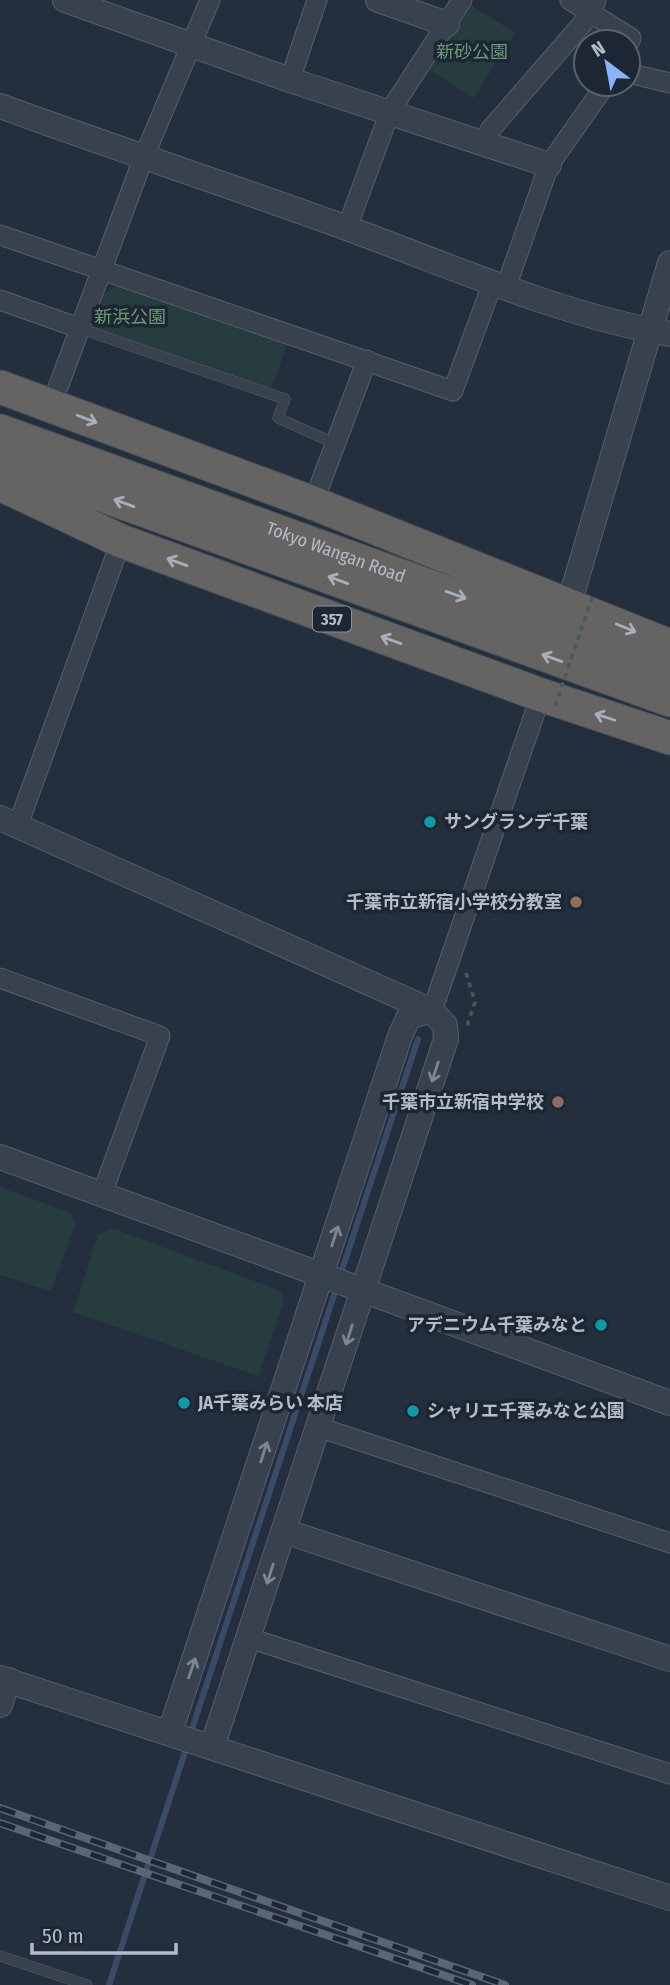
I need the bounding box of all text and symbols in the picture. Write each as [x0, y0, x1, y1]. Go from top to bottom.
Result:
north arrow [572, 28, 642, 98]
text: N [587, 36, 609, 62]
park label: 新砂公園 [436, 41, 508, 63]
park label: 新浜公園 [94, 306, 166, 328]
one-way arrow [75, 414, 97, 427]
one-way arrow [114, 496, 136, 508]
street label: Tokyo Wangan Road [263, 517, 408, 587]
one-way arrow [167, 555, 189, 567]
one-way arrow [328, 573, 350, 586]
one-way arrow [445, 589, 467, 602]
road number: 357 [313, 606, 351, 632]
one-way arrow [615, 622, 637, 635]
one-way arrow [380, 633, 402, 645]
one-way arrow [542, 650, 564, 663]
one-way arrow [595, 709, 617, 722]
place label: サングランデ千葉 [444, 811, 588, 833]
marker: サングランデ千葉 [422, 814, 438, 830]
place label: 千葉市立新宿小学校分教室 [346, 891, 562, 913]
marker: 千葉市立新宿小学校分教室 [568, 894, 584, 910]
one-way arrow [428, 1061, 440, 1083]
place label: 千葉市立新宿中学校 [382, 1091, 544, 1113]
marker: 千葉市立新宿中学校 [550, 1094, 566, 1110]
one-way arrow [329, 1225, 342, 1247]
place label: アデニウム千葉みなと [407, 1314, 587, 1336]
marker: アデニウム千葉みなと [593, 1317, 609, 1333]
one-way arrow [342, 1324, 355, 1346]
place label: JA千葉みらい 本店 [197, 1392, 343, 1414]
marker: JA千葉みらい 本店 [176, 1395, 192, 1411]
place label: シャリエ千葉みなと公園 [427, 1400, 625, 1422]
marker: シャリエ千葉みなと公園 [405, 1403, 421, 1419]
one-way arrow [258, 1441, 271, 1463]
one-way arrow [263, 1563, 275, 1585]
one-way arrow [187, 1657, 199, 1679]
scale bar [32, 1912, 175, 1956]
text: 50 m [42, 1923, 84, 1949]

